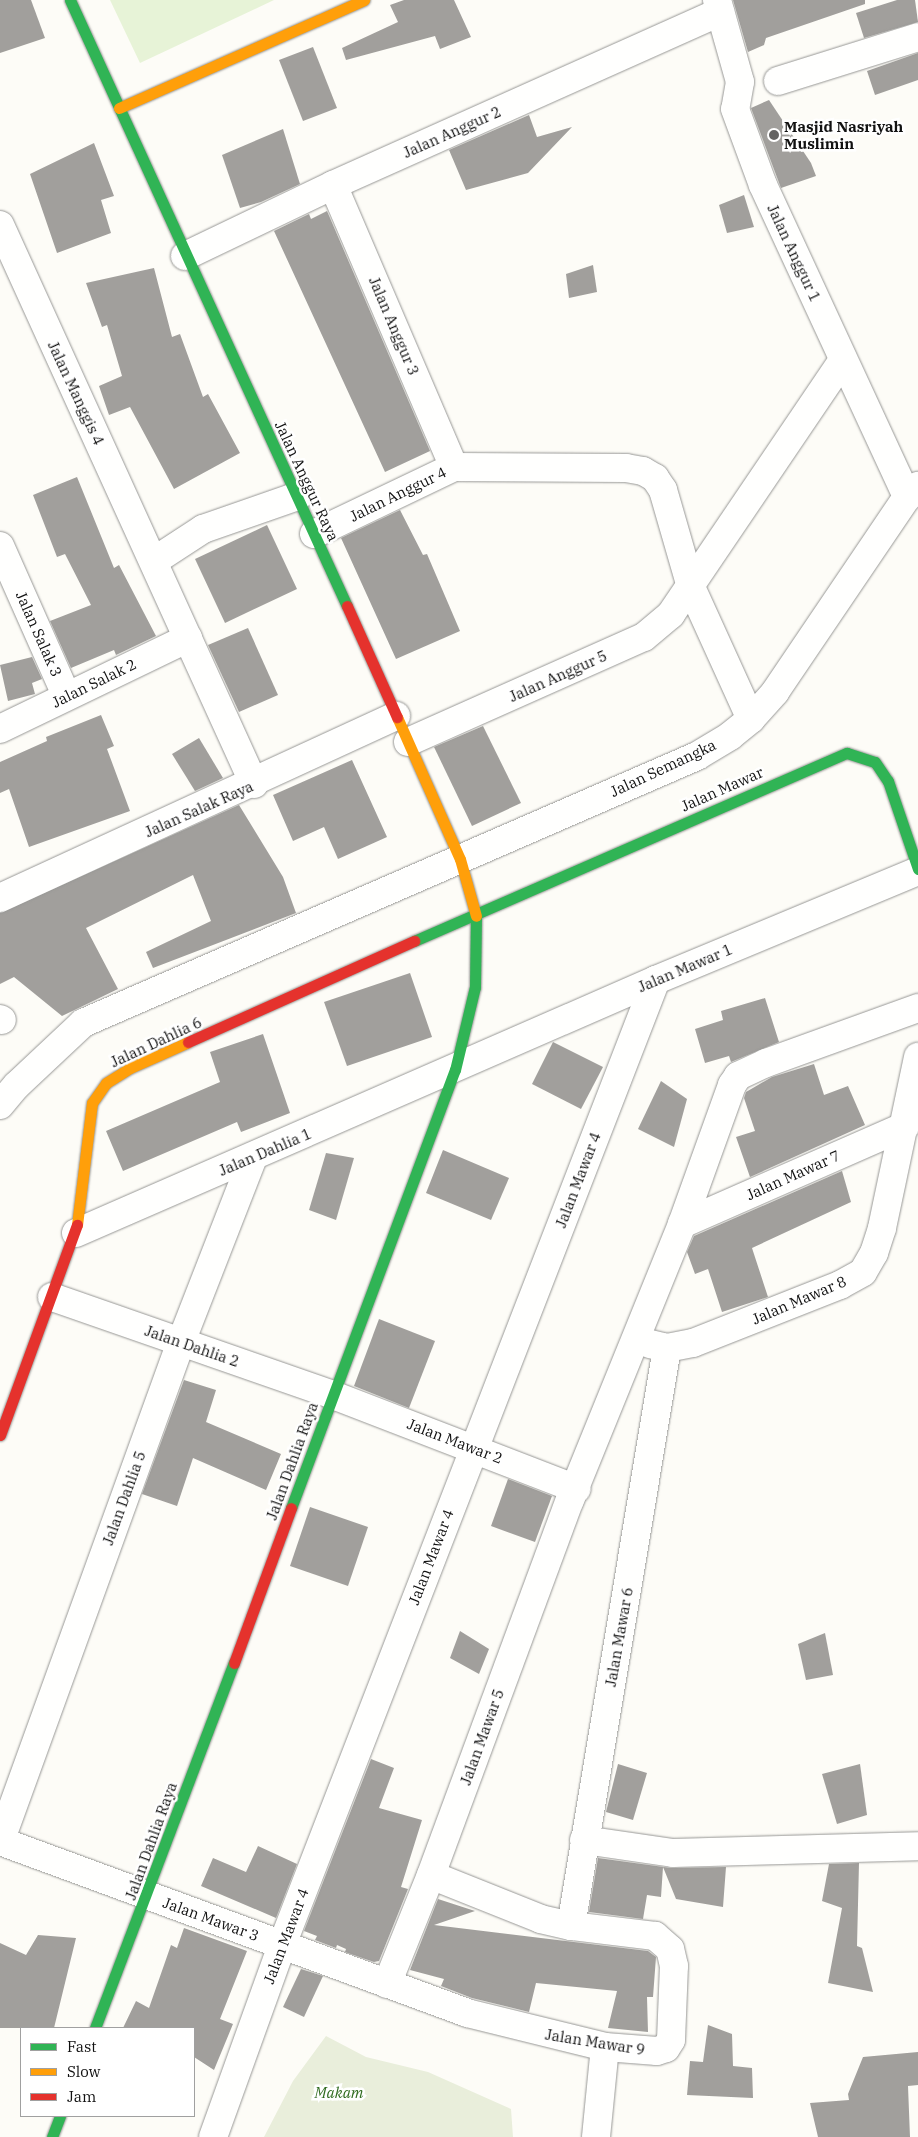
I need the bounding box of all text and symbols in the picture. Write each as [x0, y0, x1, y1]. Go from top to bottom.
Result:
street label: Jalan Anggur 2 [400, 102, 504, 162]
place label: Masjid Nasriyah Muslimin [784, 117, 903, 152]
marker: Masjid Nasriyah Muslimin [768, 129, 780, 141]
street label: Jalan Anggur 1 [764, 201, 824, 305]
street label: Jalan Anggur 3 [365, 274, 423, 378]
street label: Jalan Manggis 4 [44, 338, 108, 448]
street label: Jalan Anggur Raya [271, 418, 343, 544]
street label: Jalan Anggur 4 [347, 463, 449, 525]
street label: Jalan Salak 3 [12, 588, 66, 680]
street label: Jalan Anggur 5 [506, 646, 610, 706]
street label: Jalan Salak 2 [49, 655, 139, 711]
street label: Jalan Semangka [607, 736, 719, 800]
street label: Jalan Mawar [678, 763, 766, 815]
street label: Jalan Salak Raya [142, 777, 256, 841]
street label: Jalan Mawar 1 [635, 940, 735, 996]
street label: Jalan Dahlia 6 [107, 1013, 205, 1071]
street label: Jalan Dahlia 1 [216, 1124, 314, 1180]
street label: Jalan Mawar 4 [552, 1130, 604, 1230]
street label: Jalan Mawar 7 [743, 1146, 843, 1204]
street label: Jalan Mawar 8 [749, 1272, 849, 1328]
street label: Jalan Dahlia 2 [142, 1321, 242, 1371]
street label: Jalan Dahlia Raya [262, 1400, 322, 1522]
street label: Jalan Mawar 2 [405, 1415, 505, 1467]
street label: Jalan Dahlia 5 [99, 1449, 149, 1547]
street label: Jalan Mawar 4 [405, 1507, 457, 1607]
street label: Jalan Mawar 6 [601, 1586, 637, 1688]
street label: Jalan Mawar 5 [456, 1687, 508, 1787]
street label: Jalan Dahlia Raya [121, 1780, 181, 1902]
street label: Jalan Mawar 4 [260, 1886, 312, 1986]
street label: Jalan Mawar 3 [161, 1893, 261, 1945]
street label: Jalan Mawar 9 [544, 2025, 646, 2059]
legend [20, 2027, 195, 2117]
text: Fast [67, 2037, 97, 2056]
text: Slow [67, 2062, 100, 2081]
park label: Makam [315, 2084, 363, 2102]
text: Jam [67, 2087, 96, 2106]

